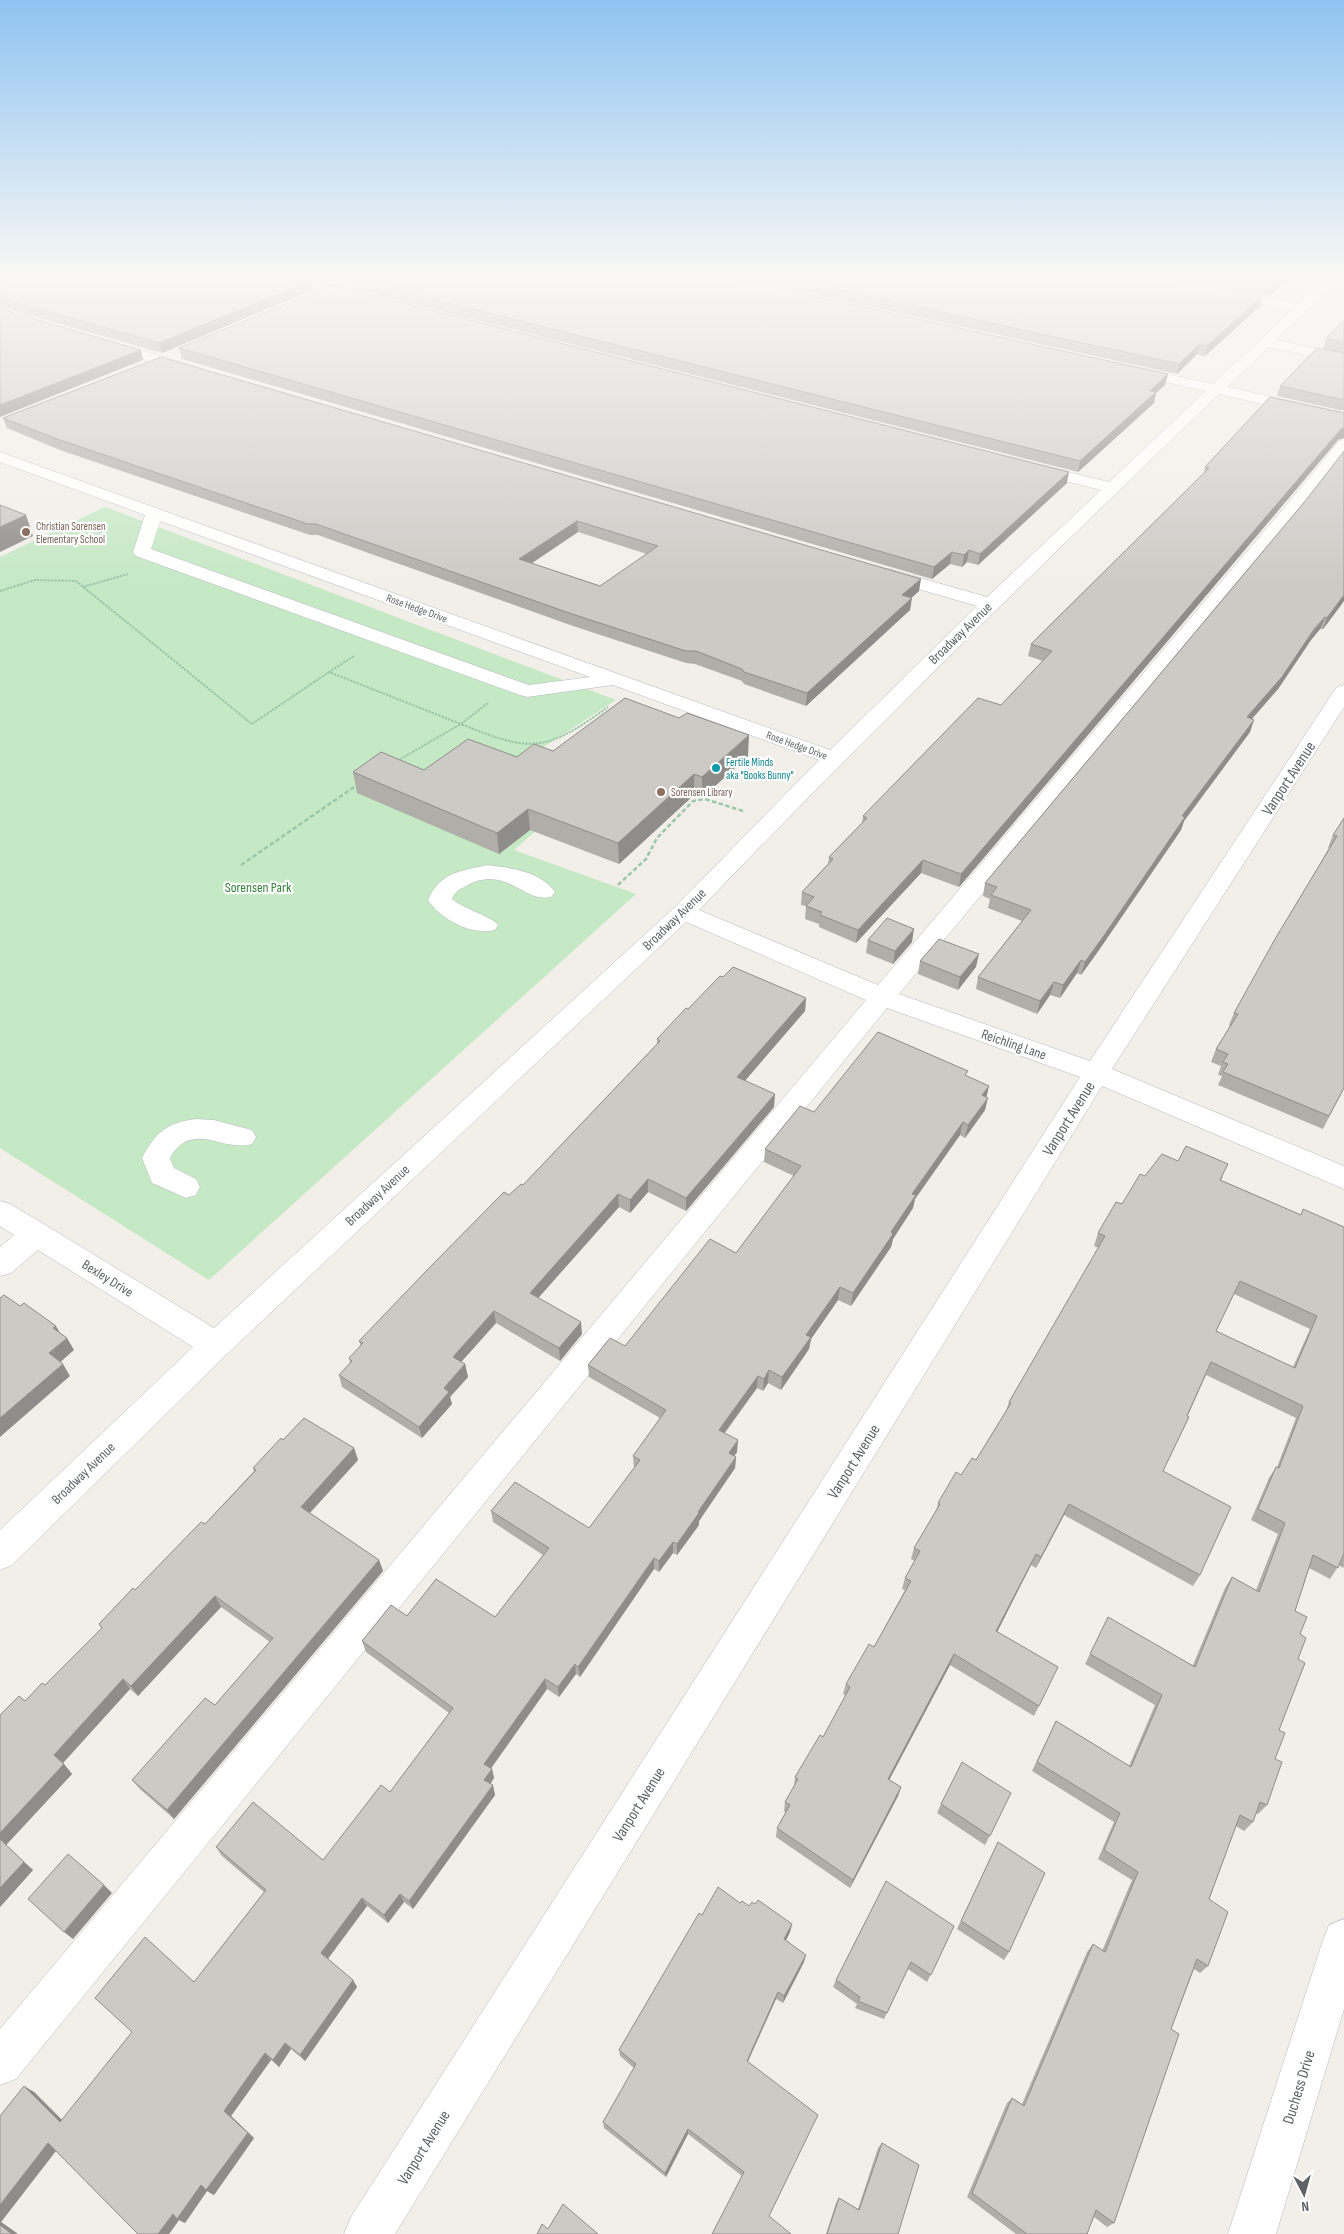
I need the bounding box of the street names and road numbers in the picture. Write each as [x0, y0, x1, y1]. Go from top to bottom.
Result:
street label: Rose Hedge Drive [385, 591, 449, 626]
street label: Broadway Avenue [925, 599, 996, 668]
street label: Rose Hedge Drive [765, 728, 829, 763]
street label: Vanport Avenue [1258, 738, 1320, 819]
street label: Broadway Avenue [639, 885, 710, 954]
street label: Reichling Lane [979, 1025, 1049, 1064]
street label: Vanport Avenue [1039, 1078, 1100, 1160]
street label: Broadway Avenue [342, 1161, 413, 1230]
street label: Bexley Drive [79, 1256, 137, 1301]
street label: Vanport Avenue [824, 1421, 885, 1503]
street label: Broadway Avenue [48, 1439, 119, 1508]
street label: Vanport Avenue [609, 1764, 670, 1846]
street label: Duchess Drive [1279, 2048, 1320, 2127]
street label: Vanport Avenue [394, 2107, 455, 2189]

